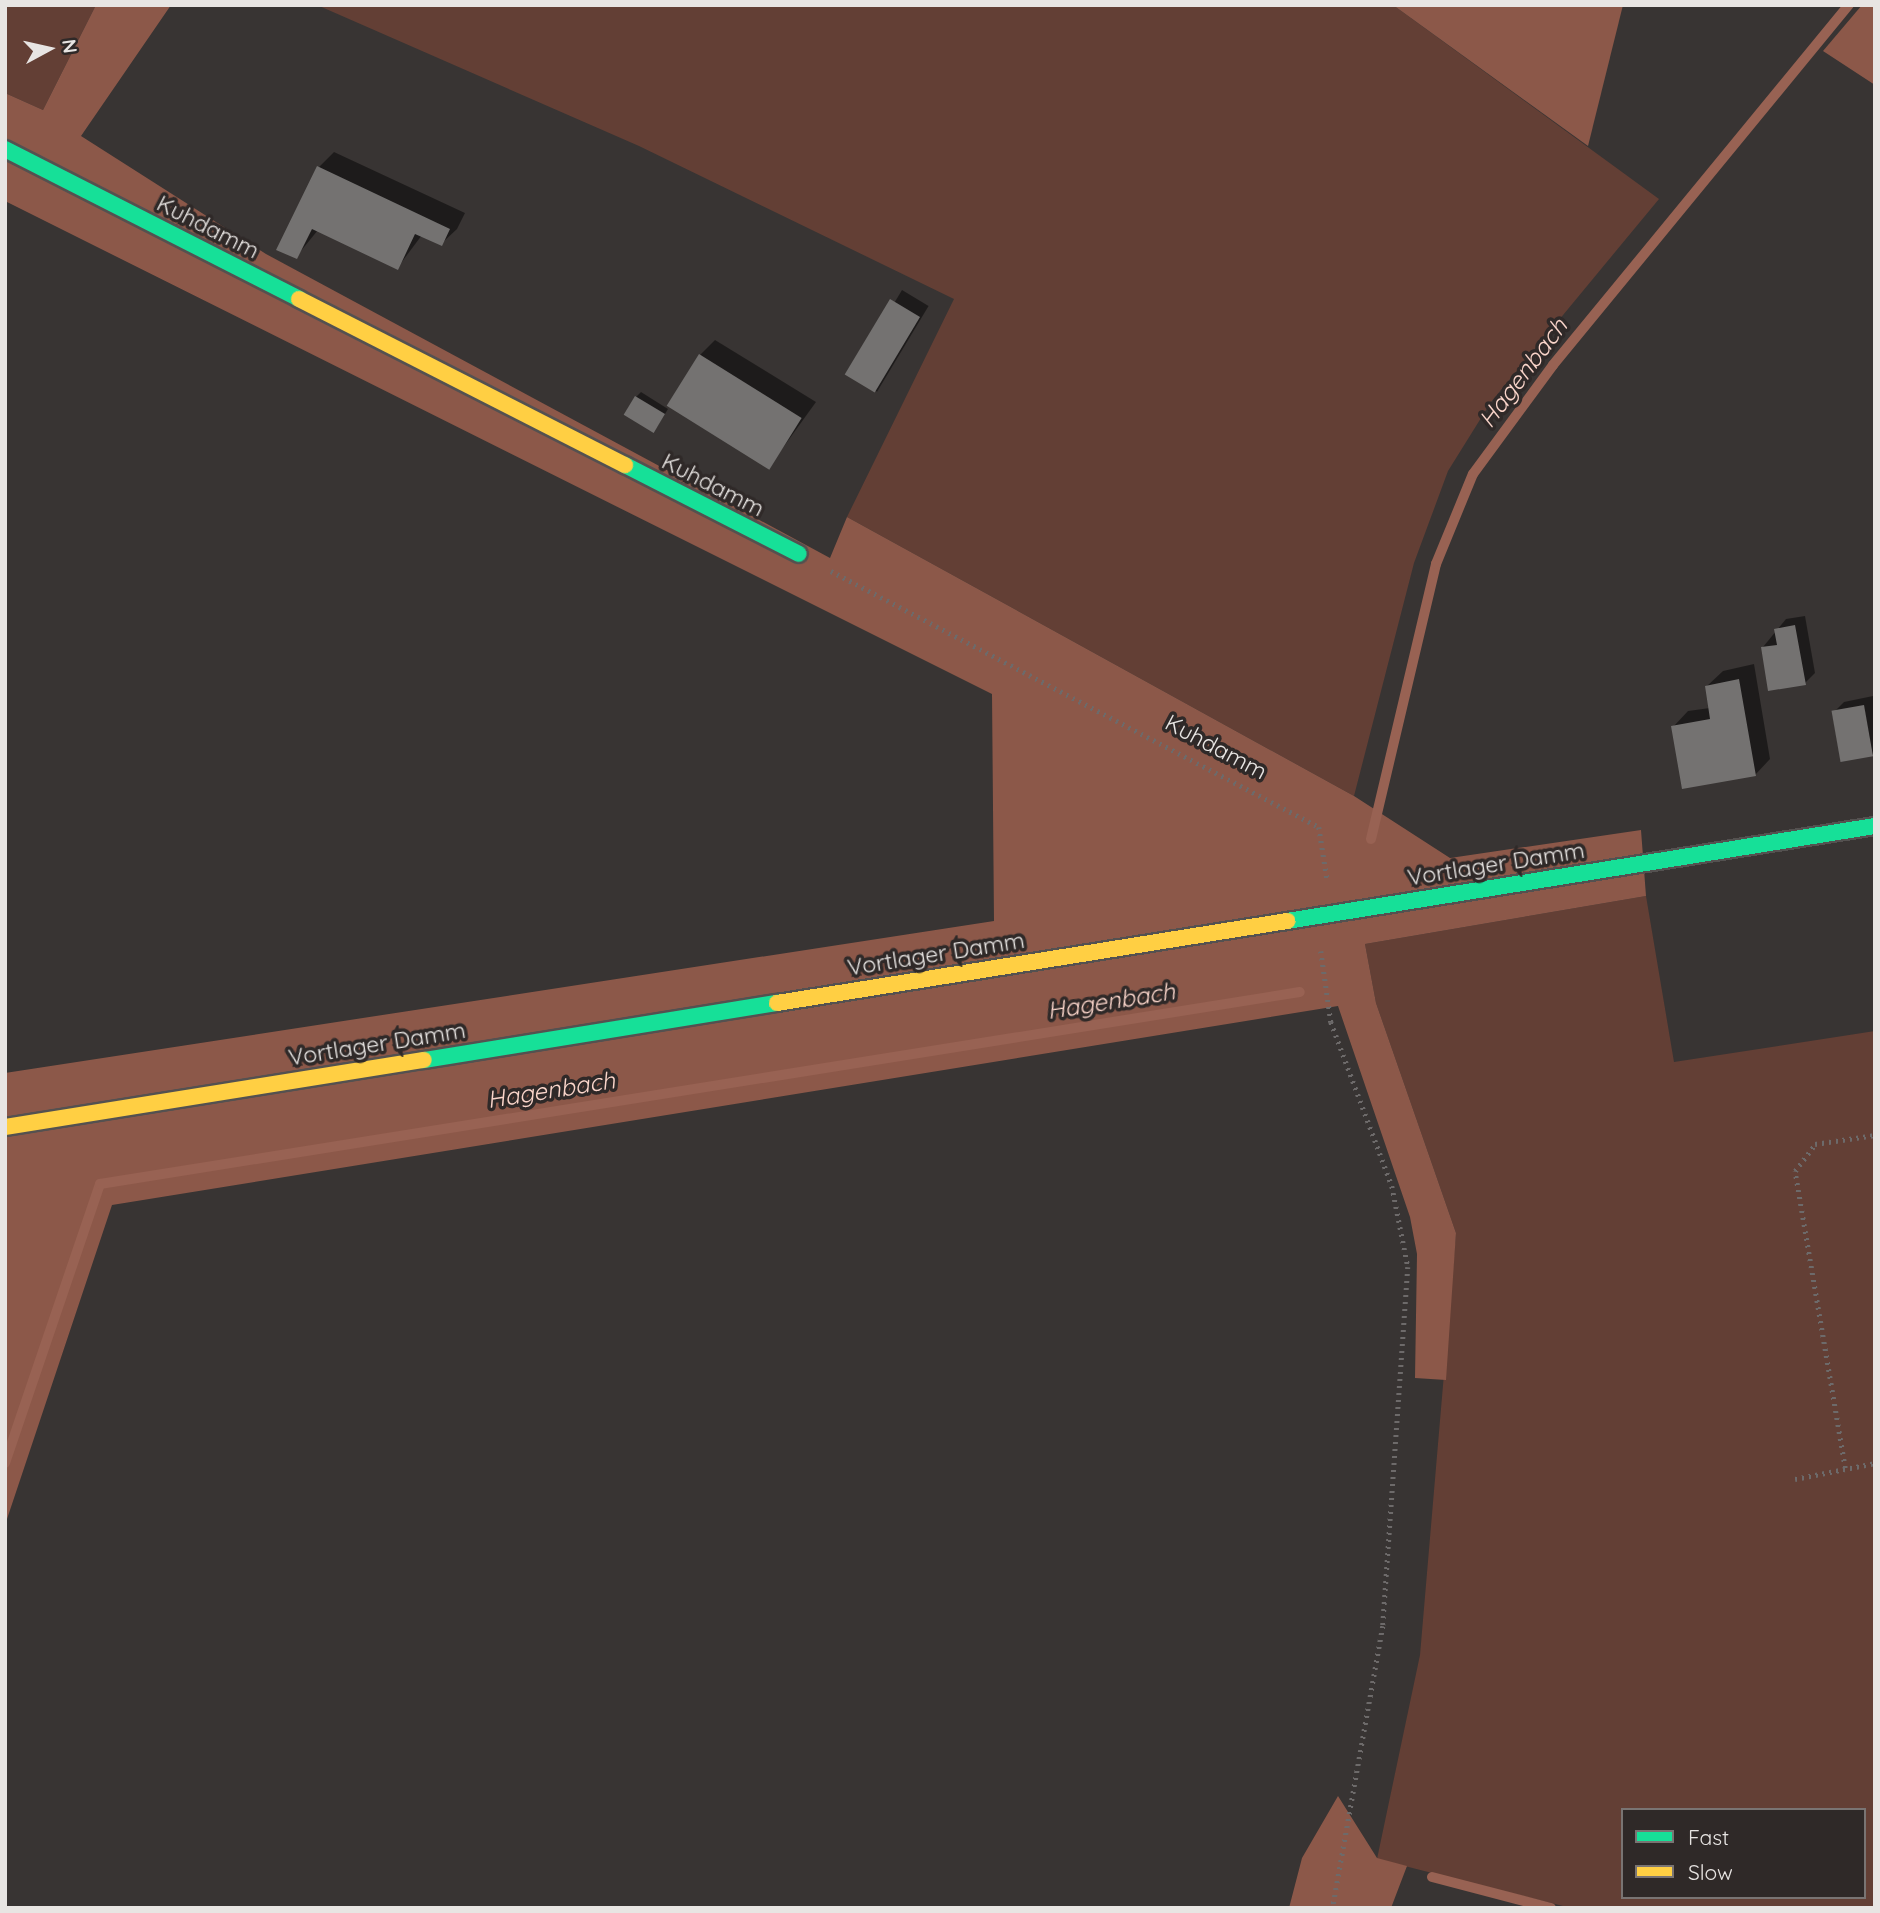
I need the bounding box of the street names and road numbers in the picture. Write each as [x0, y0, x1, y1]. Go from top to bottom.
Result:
street label: Kuhdamm [152, 189, 264, 265]
street label: Kuhdamm [657, 447, 769, 523]
street label: Kuhdamm [1160, 709, 1272, 785]
street label: Vortlager Damm [1405, 836, 1587, 892]
street label: Vortlager Damm [845, 926, 1027, 982]
street label: Vortlager Damm [286, 1016, 468, 1072]

